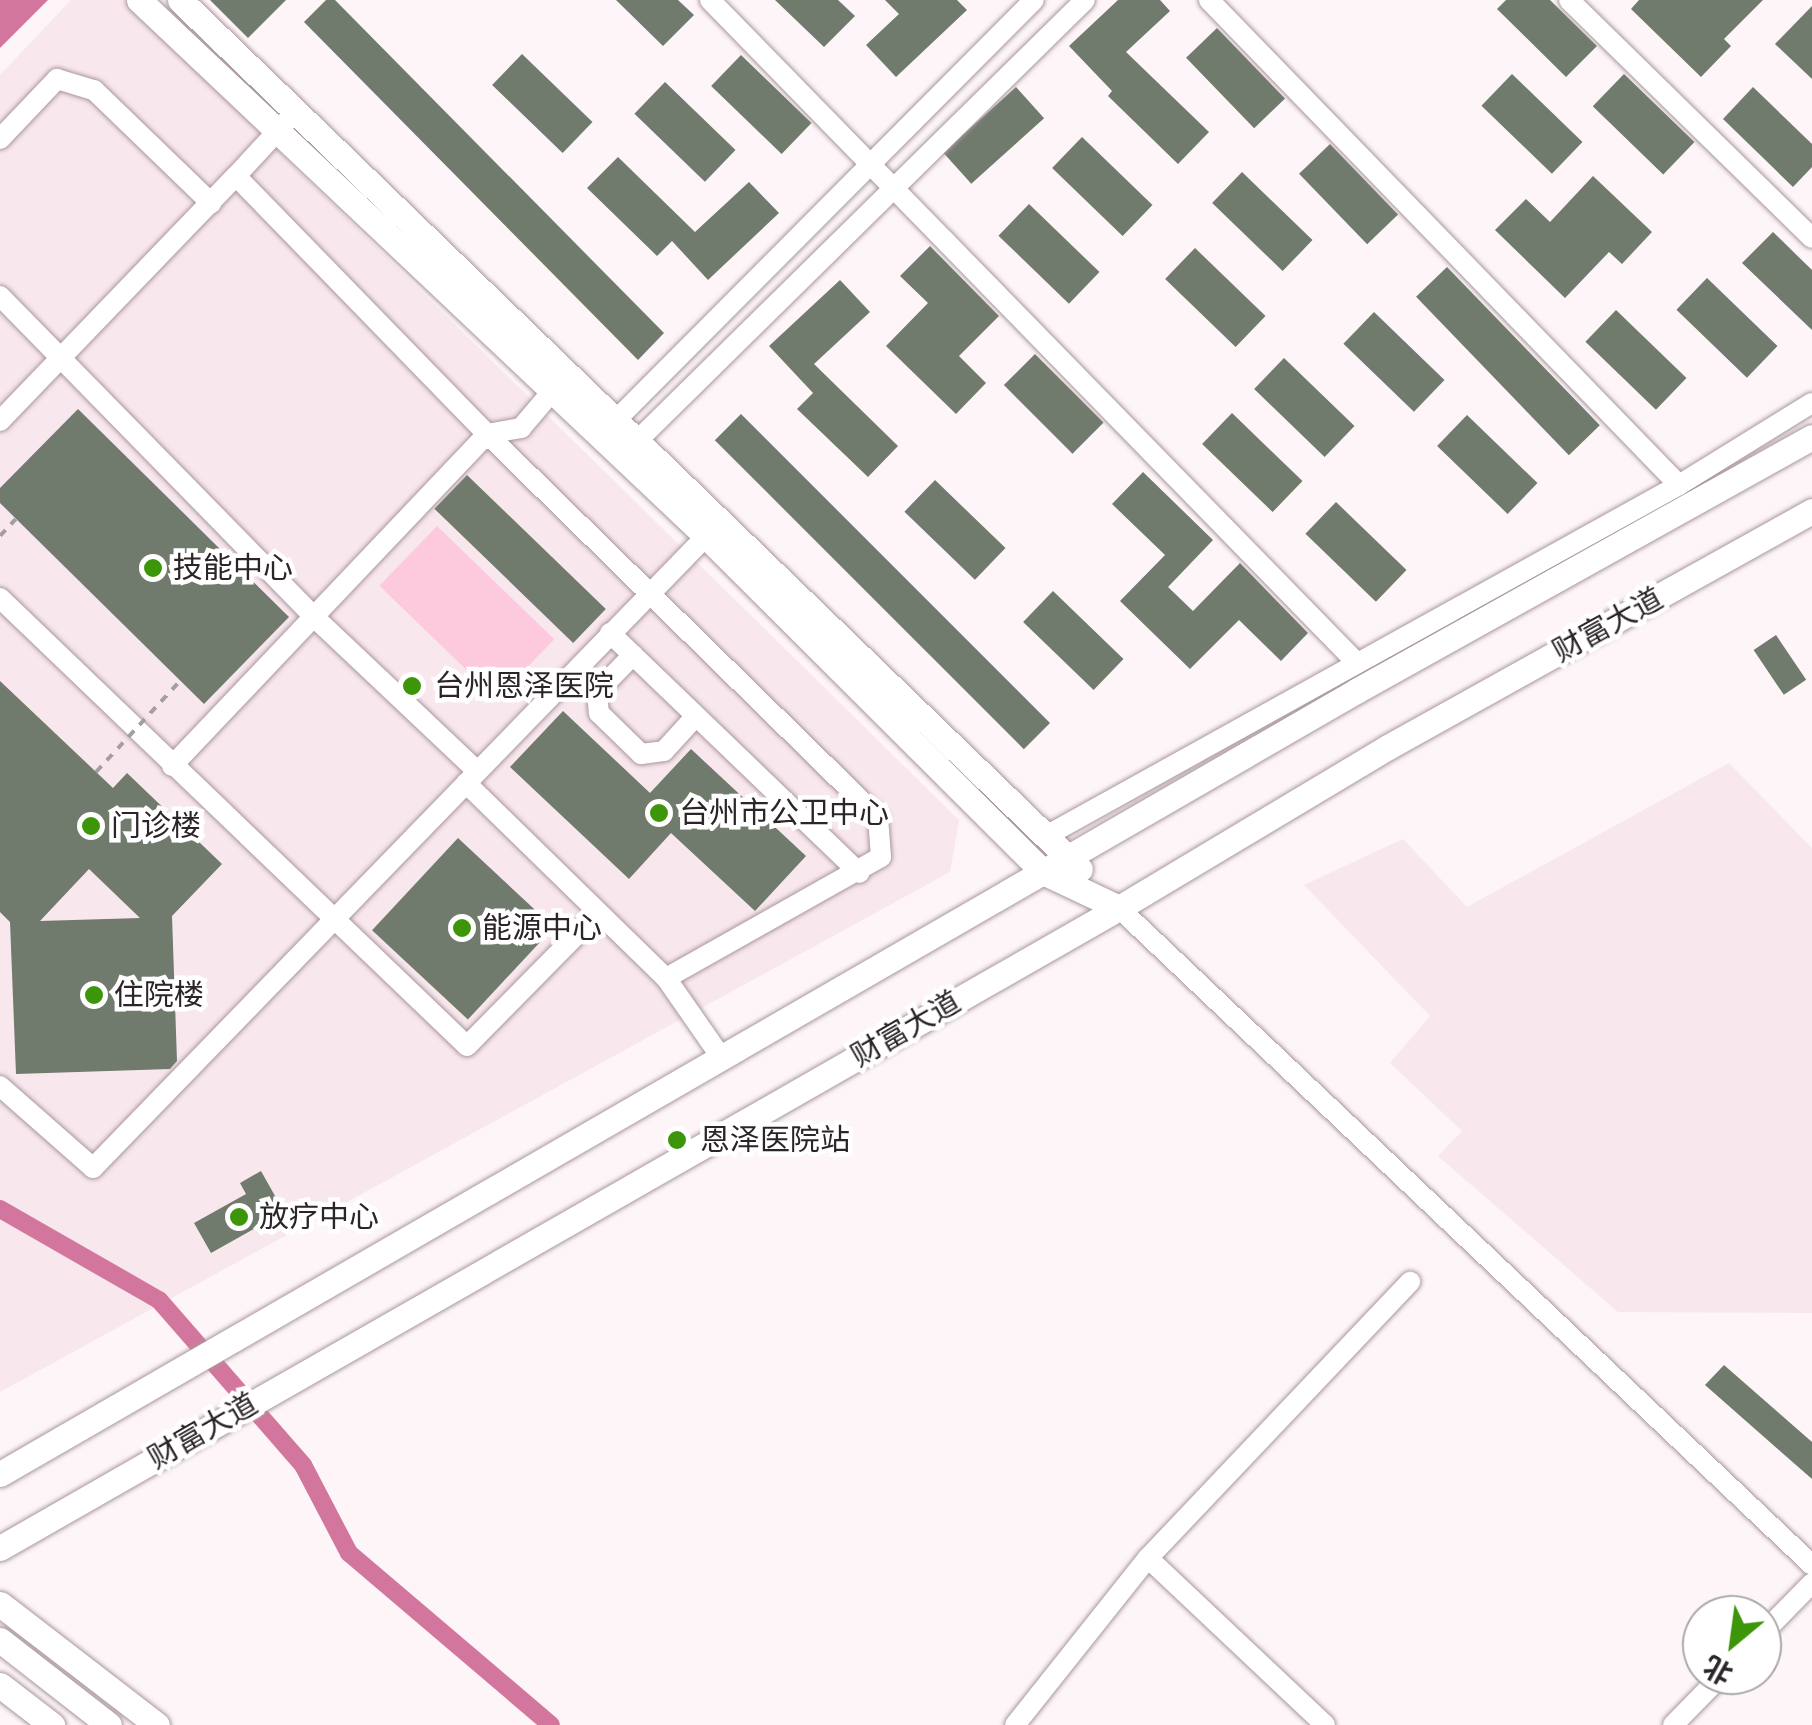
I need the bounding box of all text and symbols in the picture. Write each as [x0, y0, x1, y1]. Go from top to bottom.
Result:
place label: 技能中心 [173, 550, 293, 586]
marker: 技能中心 [142, 557, 164, 579]
street label: 财富大道 [1547, 580, 1669, 670]
place label: 台州恩泽医院 [434, 668, 614, 704]
marker: 台州恩泽医院 [399, 673, 425, 699]
place label: 台州市公卫中心 [679, 795, 889, 831]
marker: 台州市公卫中心 [648, 802, 670, 824]
place label: 门诊楼 [111, 808, 201, 844]
marker: 门诊楼 [80, 815, 102, 837]
place label: 能源中心 [482, 910, 602, 946]
marker: 能源中心 [451, 917, 473, 939]
place label: 住院楼 [114, 977, 204, 1013]
street label: 财富大道 [845, 983, 967, 1075]
marker: 住院楼 [83, 984, 105, 1006]
place label: 恩泽医院站 [700, 1122, 850, 1158]
marker: 恩泽医院站 [664, 1127, 690, 1153]
place label: 放疗中心 [259, 1199, 379, 1235]
marker: 放疗中心 [228, 1206, 250, 1228]
street label: 财富大道 [142, 1385, 264, 1477]
north arrow [1682, 1595, 1782, 1695]
text: 北 [1698, 1649, 1738, 1691]

